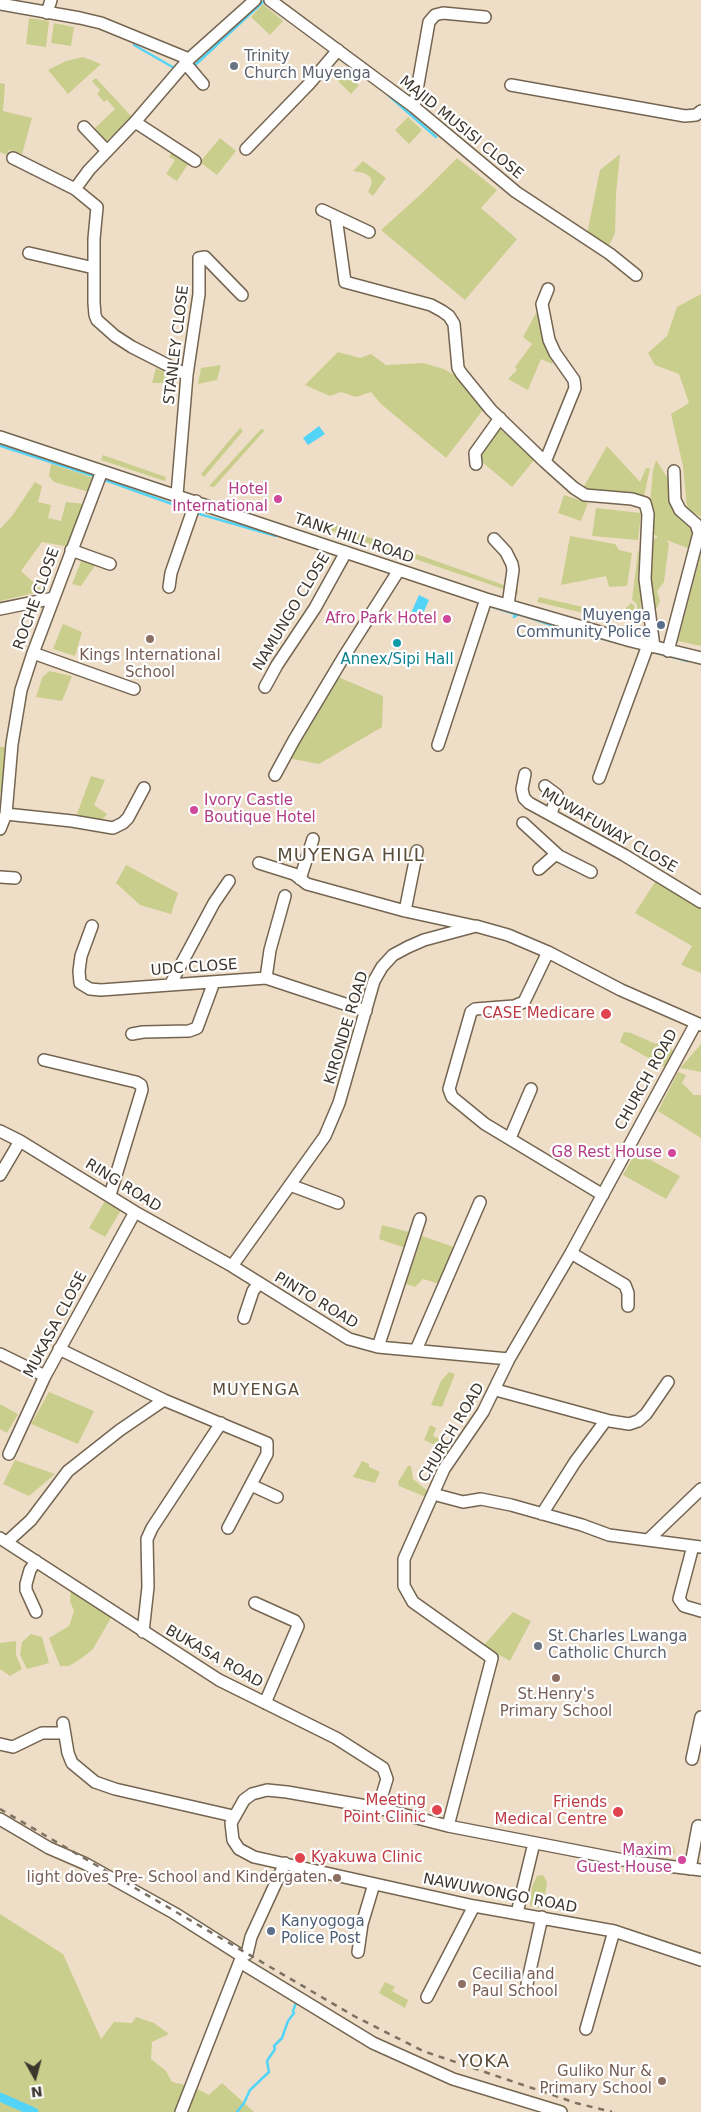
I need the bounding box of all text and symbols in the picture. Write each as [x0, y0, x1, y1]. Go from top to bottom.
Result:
place label: Trinity Church Muyenga [244, 48, 371, 83]
marker: Trinity Church Muyenga [228, 60, 240, 72]
street label: MAJID MUSISI CLOSE [395, 73, 527, 183]
street label: STANLEY CLOSE [161, 284, 193, 406]
place label: Hotel International [172, 481, 268, 516]
marker: Hotel International [272, 493, 284, 505]
street label: TANK HILL ROAD [292, 510, 416, 568]
street label: ROCHE CLOSE [10, 545, 64, 653]
street label: NAMUNGO CLOSE [250, 550, 334, 674]
place label: Muyenga Community Police [516, 607, 651, 642]
place label: Afro Park Hotel [325, 610, 437, 628]
marker: Afro Park Hotel [441, 613, 453, 625]
marker: Muyenga Community Police [655, 619, 667, 631]
marker: Kings International School [144, 633, 156, 645]
marker: Annex/Sipi Hall [391, 637, 403, 649]
place label: Kings International School [79, 647, 221, 682]
place label: Annex/Sipi Hall [340, 651, 454, 669]
street label: MUWAFUWAY CLOSE [538, 785, 680, 877]
place label: Ivory Castle Boutique Hotel [204, 792, 316, 827]
marker: Ivory Castle Boutique Hotel [188, 804, 200, 816]
district label: MUYENGA HILL [276, 845, 426, 867]
street label: UDC CLOSE [150, 956, 238, 980]
street label: KIRONDE ROAD [321, 969, 373, 1087]
place label: CASE Medicare [482, 1005, 595, 1023]
marker: CASE Medicare [599, 1007, 613, 1021]
street label: CHURCH ROAD [612, 1026, 682, 1134]
place label: G8 Rest House [552, 1144, 662, 1162]
marker: G8 Rest House [666, 1147, 678, 1159]
street label: RING ROAD [82, 1156, 164, 1216]
street label: MUKASA CLOSE [20, 1269, 92, 1381]
street label: PINTO ROAD [271, 1269, 361, 1333]
street label: CHURCH ROAD [415, 1380, 489, 1486]
district label: MUYENGA [211, 1381, 301, 1401]
street label: BUKASA ROAD [162, 1622, 266, 1692]
place label: St.Charles Lwanga Catholic Church [548, 1628, 688, 1663]
marker: St.Charles Lwanga Catholic Church [532, 1640, 544, 1652]
marker: St.Henry's Primary School [550, 1672, 562, 1684]
place label: St.Henry's Primary School [500, 1686, 612, 1721]
place label: Meeting Point Clinic [343, 1792, 426, 1827]
place label: Friends Medical Centre [495, 1794, 607, 1829]
marker: Meeting Point Clinic [430, 1803, 444, 1817]
marker: Friends Medical Centre [611, 1805, 625, 1819]
place label: Maxim Guest House [576, 1842, 672, 1877]
place label: Kyakuwa Clinic [311, 1849, 423, 1867]
marker: Kyakuwa Clinic [293, 1851, 307, 1865]
marker: Maxim Guest House [676, 1854, 688, 1866]
place label: light doves Pre- School and Kindergaten [27, 1869, 327, 1887]
street label: NAWUWONGO ROAD [422, 1870, 578, 1918]
marker: light doves Pre- School and Kindergaten [331, 1872, 343, 1884]
place label: Kanyogoga Police Post [281, 1913, 365, 1948]
marker: Kanyogoga Police Post [265, 1925, 277, 1937]
place label: Cecilia and Paul School [472, 1966, 558, 2001]
marker: Cecilia and Paul School [456, 1978, 468, 1990]
district label: YOKA [458, 2051, 510, 2073]
north arrow [10, 2052, 60, 2102]
place label: Guliko Nur & Primary School [539, 2063, 652, 2098]
marker: Guliko Nur & Primary School [656, 2075, 668, 2087]
text: N [30, 2083, 44, 2101]

